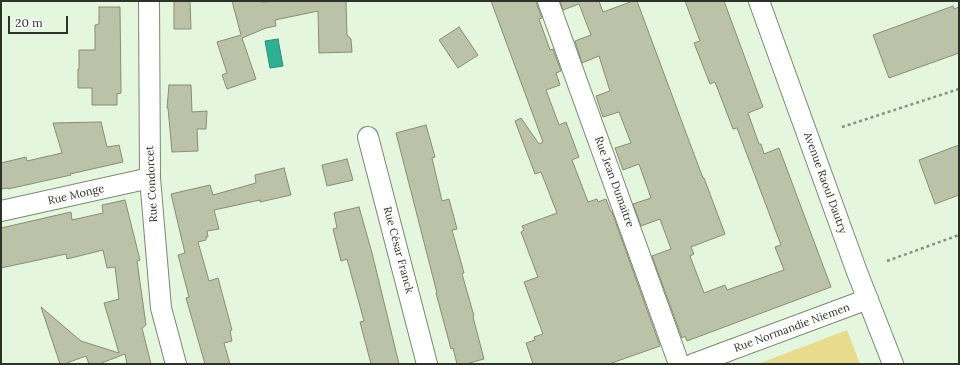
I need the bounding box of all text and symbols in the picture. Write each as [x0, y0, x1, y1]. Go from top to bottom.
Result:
scale bar [10, 8, 70, 34]
text: 20 m [15, 15, 43, 30]
street label: Avenue Raoul Dautry [800, 130, 850, 236]
street label: Rue Jean Dumaitre [591, 135, 637, 229]
street label: Rue Condorcet [143, 145, 161, 223]
street label: Rue Monge [47, 182, 105, 208]
street label: Rue César Franck [380, 205, 416, 295]
street label: Rue Normandie Niemen [732, 301, 852, 355]

